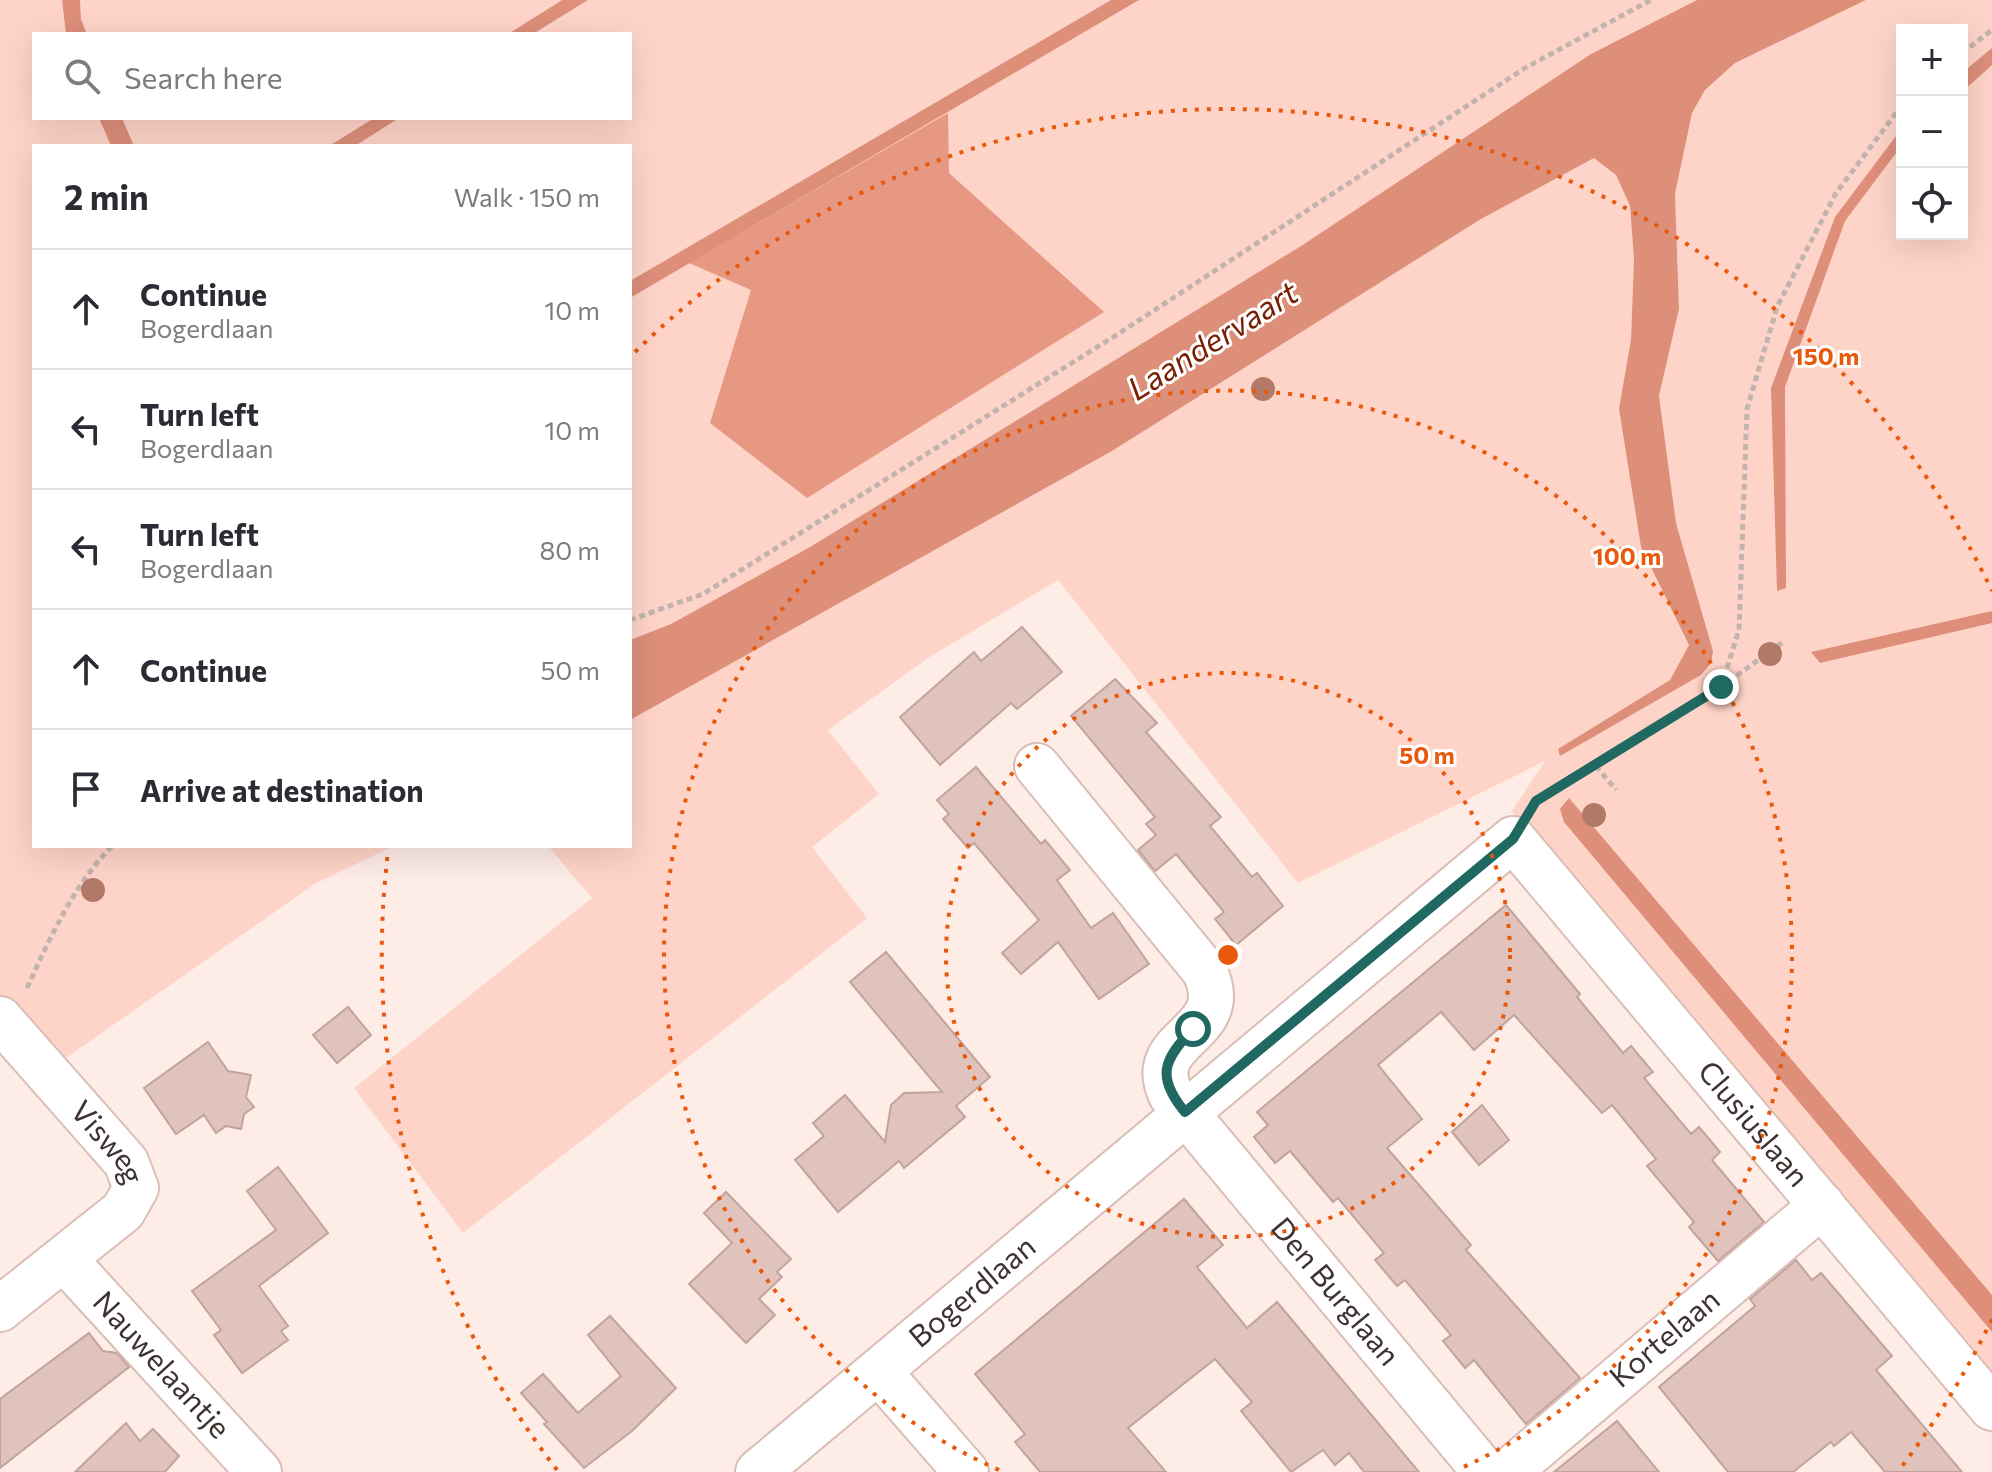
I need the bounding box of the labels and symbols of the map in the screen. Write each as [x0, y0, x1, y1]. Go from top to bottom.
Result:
water label: Laandervaart [1119, 271, 1305, 408]
text: 150 m [1793, 341, 1859, 370]
text: 100 m [1593, 541, 1661, 570]
route end [1703, 669, 1739, 705]
text: 50 m [1399, 740, 1455, 769]
centre of rings [1214, 941, 1242, 969]
route start [1175, 1011, 1211, 1047]
street label: Clusiuslaan [1692, 1052, 1818, 1193]
street label: Visweg [64, 1092, 154, 1188]
street label: Den Burglaan [1265, 1209, 1409, 1372]
street label: Bogerdlaan [900, 1226, 1042, 1354]
street label: Kortelaan [1601, 1279, 1726, 1394]
street label: Nauwelaantje [86, 1282, 240, 1445]

